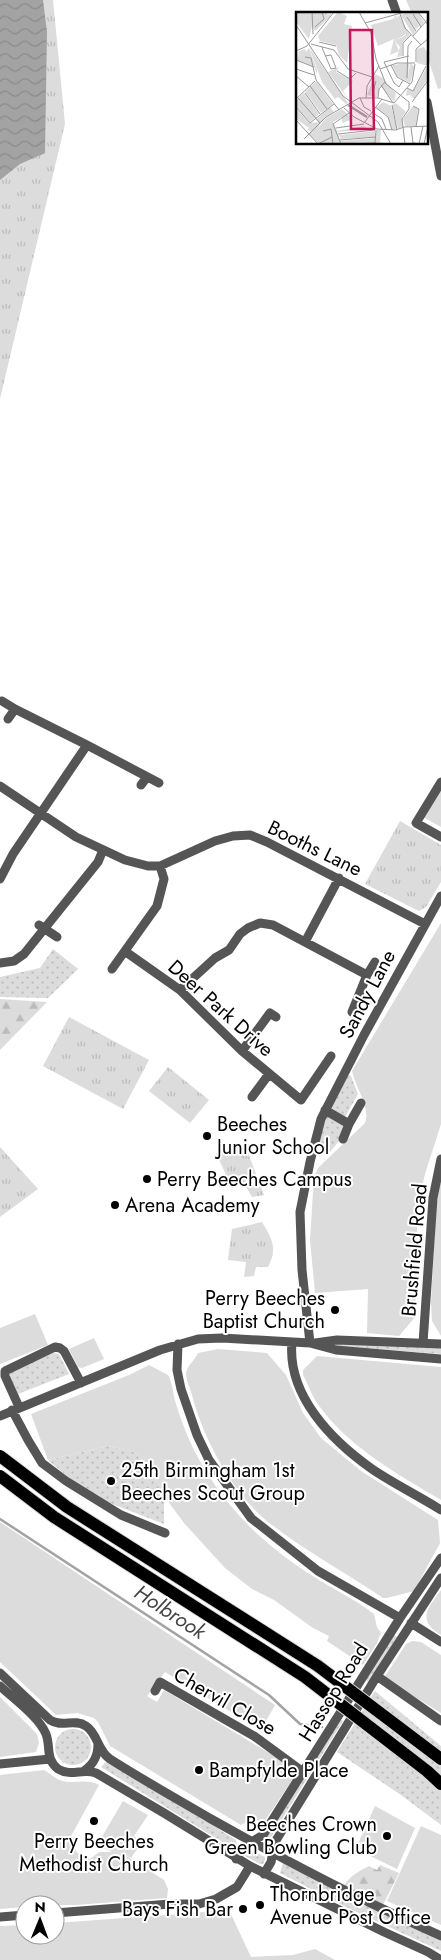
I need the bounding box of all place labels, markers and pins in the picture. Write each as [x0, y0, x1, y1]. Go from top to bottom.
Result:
place label: Beeches Junior School [214, 1110, 329, 1162]
marker: Beeches Junior School [201, 1130, 213, 1142]
place label: Perry Beeches Campus [157, 1165, 352, 1194]
marker: Perry Beeches Campus [141, 1173, 153, 1185]
place label: Arena Academy [125, 1191, 260, 1220]
marker: Arena Academy [109, 1199, 121, 1211]
place label: Perry Beeches Baptist Church [203, 1284, 325, 1336]
marker: Perry Beeches Baptist Church [329, 1304, 341, 1316]
place label: 25th Birmingham 1st Beeches Scout Group [121, 1456, 305, 1508]
marker: 25th Birmingham 1st Beeches Scout Group [105, 1475, 117, 1487]
place label: Bampfylde Place [209, 1756, 349, 1785]
marker: Bampfylde Place [193, 1764, 205, 1776]
place label: Beeches Crown Green Bowling Club [205, 1810, 377, 1862]
marker: Perry Beeches Methodist Church [88, 1815, 100, 1827]
place label: Perry Beeches Methodist Church [19, 1827, 169, 1879]
marker: Beeches Crown Green Bowling Club [381, 1830, 393, 1842]
place label: Thornbridge Avenue Post Office [270, 1880, 431, 1932]
place label: Bays Fish Bar [122, 1895, 233, 1924]
marker: Thornbridge Avenue Post Office [254, 1899, 266, 1911]
marker: Bays Fish Bar [237, 1903, 249, 1915]

